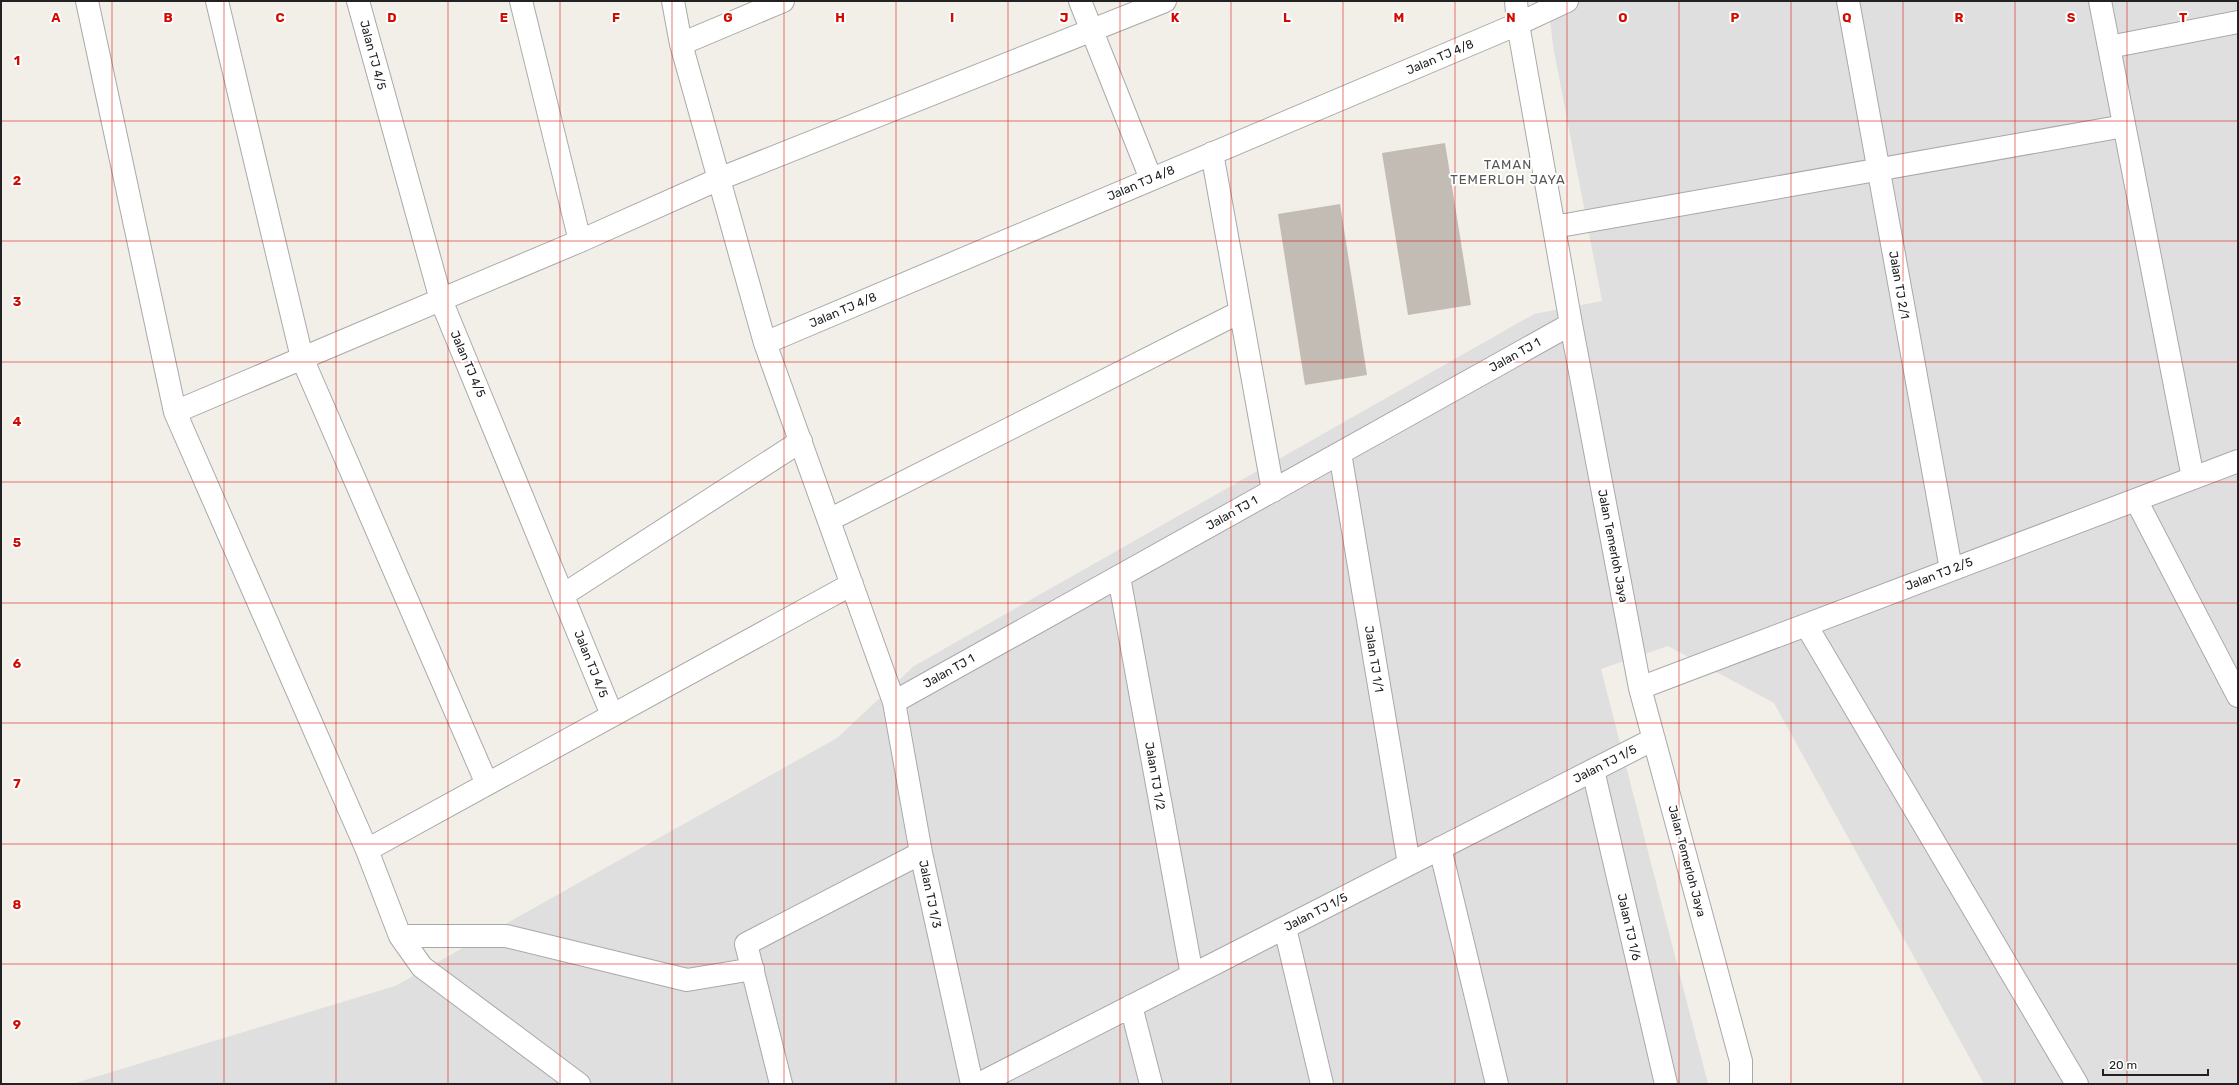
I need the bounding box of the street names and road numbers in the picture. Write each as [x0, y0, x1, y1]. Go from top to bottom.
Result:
street label: Jalan TJ 4/5 [357, 19, 389, 91]
street label: Jalan TJ 4/8 [1404, 37, 1476, 77]
street label: Jalan TJ 4/8 [1105, 163, 1177, 203]
street label: Jalan TJ 2/1 [1886, 250, 1912, 320]
street label: Jalan TJ 4/8 [807, 290, 879, 330]
street label: Jalan TJ 4/5 [448, 328, 488, 400]
street label: Jalan TJ 1 [1487, 335, 1543, 375]
street label: Jalan Temerloh Jaya [1595, 488, 1631, 604]
street label: Jalan TJ 1 [1204, 493, 1260, 533]
street label: Jalan TJ 2/5 [1903, 555, 1975, 593]
street label: Jalan TJ 1/1 [1362, 625, 1386, 693]
street label: Jalan TJ 4/5 [571, 628, 611, 700]
street label: Jalan TJ 1 [921, 651, 977, 691]
street label: Jalan TJ 1/2 [1142, 741, 1168, 811]
street label: Jalan TJ 1/5 [1571, 742, 1639, 786]
street label: Jalan Temerloh Jaya [1665, 804, 1709, 918]
street label: Jalan TJ 1/3 [916, 859, 944, 929]
street label: Jalan TJ 1/5 [1282, 890, 1350, 934]
street label: Jalan TJ 1/6 [1614, 892, 1644, 962]

